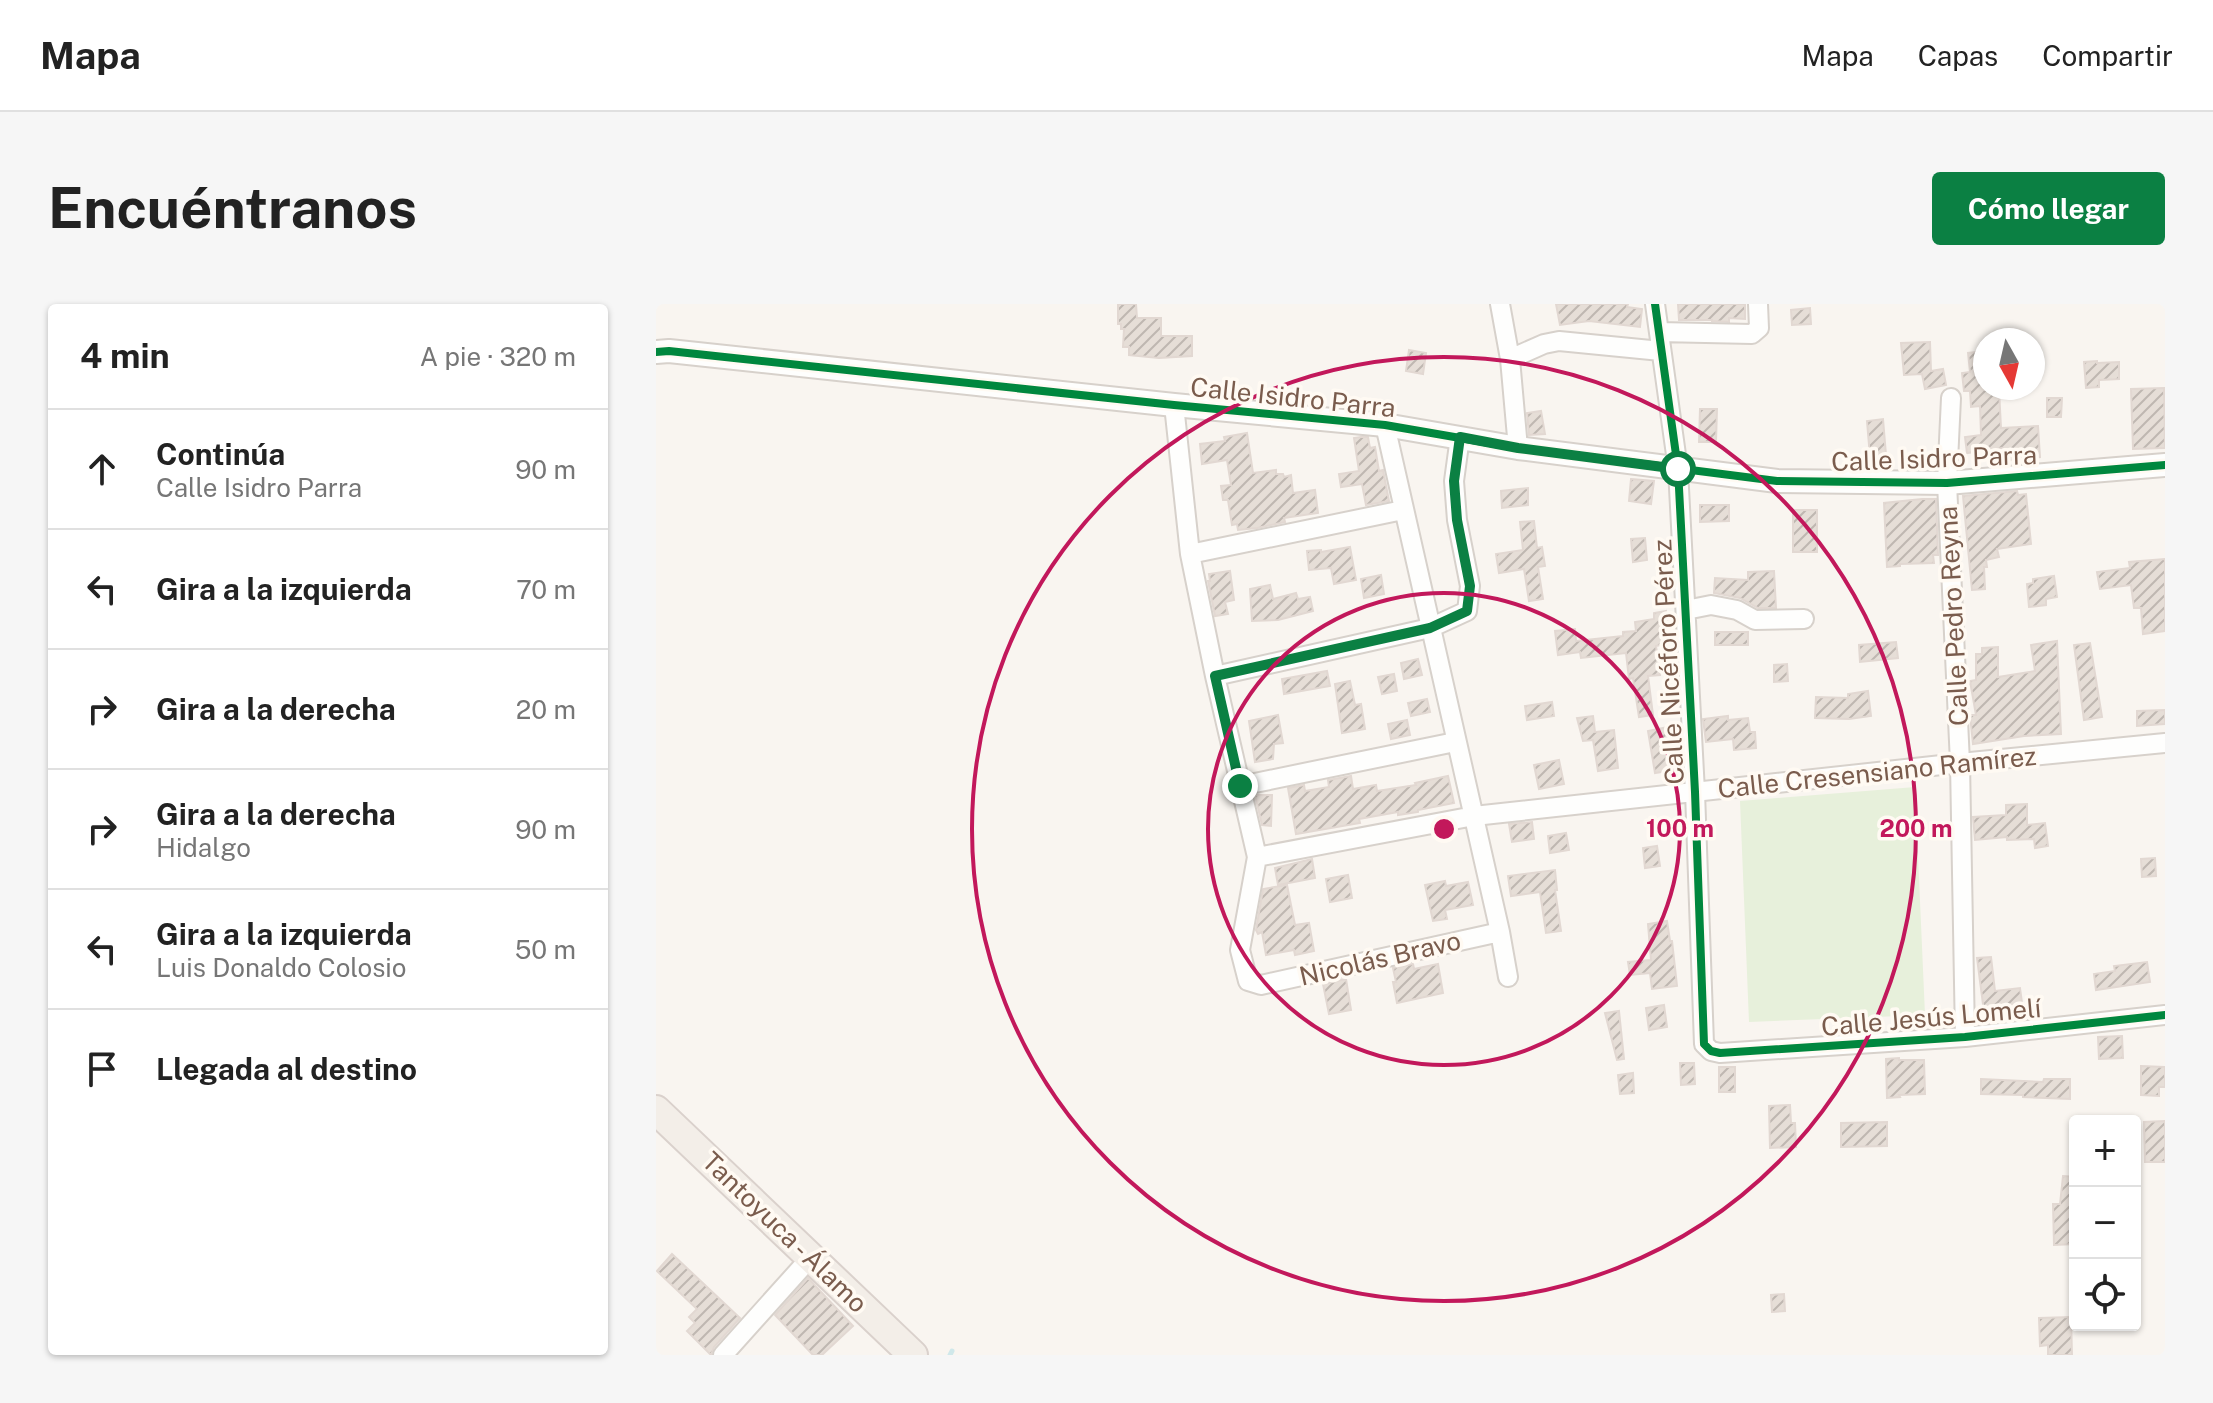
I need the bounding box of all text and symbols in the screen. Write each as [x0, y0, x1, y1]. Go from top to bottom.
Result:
text: Mapa [40, 33, 141, 78]
text: Mapa [1801, 39, 1874, 72]
text: Capas [1918, 39, 1998, 72]
text: Compartir [2042, 39, 2173, 72]
button: Cómo llegar [1932, 172, 2165, 245]
text: Encuéntranos [48, 175, 417, 241]
north arrow [1973, 328, 2045, 400]
text: 4 min [80, 336, 170, 376]
text: A pie · 320 m [420, 341, 576, 372]
street label: Calle Isidro Parra [1189, 371, 1397, 423]
text: Continúa [156, 436, 285, 472]
street label: Calle Isidro Parra [1830, 439, 2038, 477]
icon: ahead [80, 447, 124, 491]
route start [1660, 451, 1696, 487]
text: 90 m [515, 454, 576, 485]
text: Calle Isidro Parra [156, 472, 362, 503]
street label: Calle Pedro Reyna [1932, 505, 1974, 727]
street label: Calle Nicéforo Pérez [1646, 539, 1690, 785]
icon: left [80, 567, 124, 611]
text: Gira a la izquierda [156, 571, 412, 607]
text: 70 m [516, 574, 576, 605]
icon: right [80, 687, 124, 731]
text: Gira a la derecha [156, 691, 396, 727]
text: 20 m [516, 694, 576, 725]
street label: Calle Cresensiano Ramírez [1716, 740, 2038, 804]
route end [1222, 768, 1258, 804]
text: Gira a la derecha [156, 796, 396, 832]
icon: right [80, 807, 124, 851]
text: 90 m [515, 814, 576, 845]
text: 100 m [1646, 814, 1714, 842]
text: 200 m [1879, 814, 1953, 842]
centre of rings [1430, 815, 1458, 843]
text: Hidalgo [156, 832, 251, 863]
text: Gira a la izquierda [156, 916, 412, 952]
street label: Nicolás Bravo [1296, 924, 1464, 992]
icon: left [80, 927, 124, 971]
text: 50 m [515, 934, 576, 965]
text: Luis Donaldo Colosio [156, 952, 407, 983]
street label: Calle Jesús Lomelí [1820, 992, 2043, 1042]
icon: arrive [80, 1047, 124, 1091]
text: Llegada al destino [156, 1051, 417, 1087]
map controls [2069, 1115, 2141, 1331]
button: + [2069, 1115, 2141, 1187]
street label: Tantoyuca - Álamo [696, 1145, 874, 1319]
button: − [2069, 1187, 2141, 1259]
button: locate [2069, 1259, 2141, 1331]

